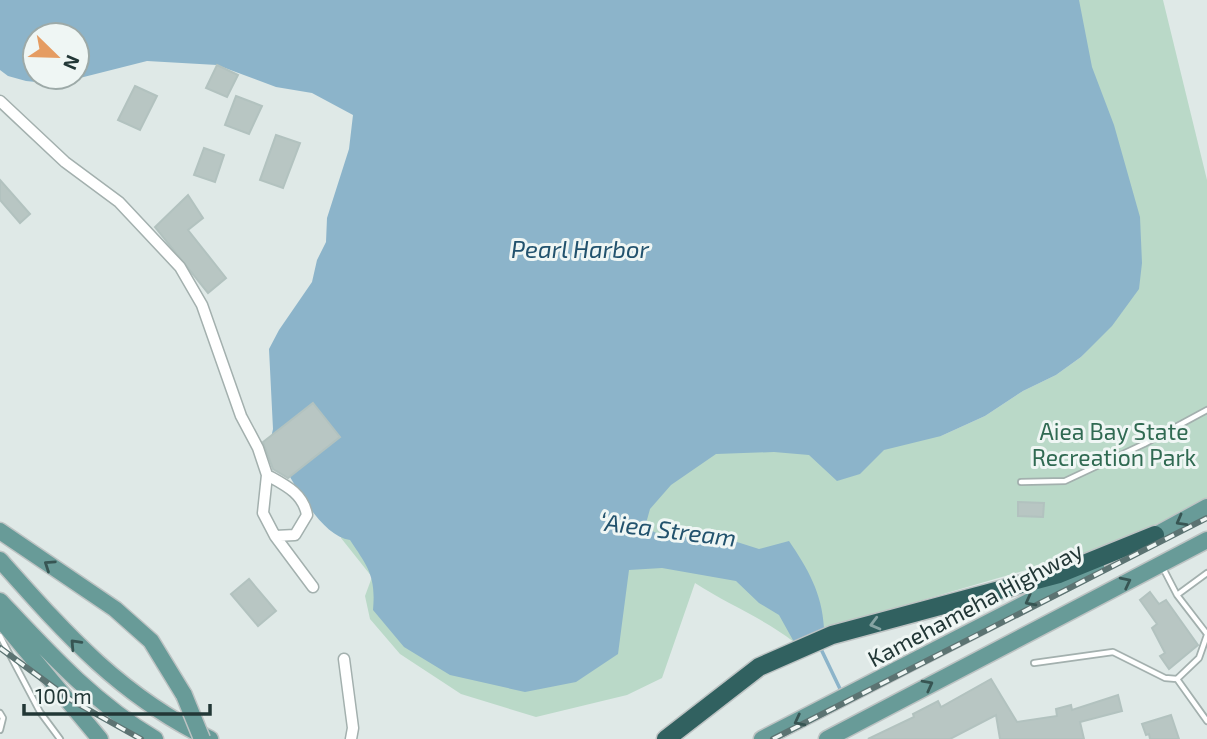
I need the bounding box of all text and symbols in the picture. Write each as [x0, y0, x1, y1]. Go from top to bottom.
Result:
north arrow [21, 21, 91, 91]
text: N [59, 52, 85, 74]
water label: Pearl Harbor [511, 234, 650, 263]
park label: Aiea Bay State Recreation Park [1032, 417, 1197, 471]
water label: ʻAiea Stream [598, 506, 738, 552]
one-way arrow [1176, 513, 1188, 526]
street label: Kamehameha Highway [863, 535, 1087, 673]
one-way arrow [44, 561, 57, 573]
one-way arrow [1119, 576, 1131, 590]
one-way arrow [1025, 593, 1037, 607]
one-way arrow [869, 616, 881, 630]
one-way arrow [71, 639, 84, 652]
scale bar [24, 672, 210, 716]
one-way arrow [921, 679, 933, 693]
text: 100 m [35, 683, 92, 708]
one-way arrow [794, 712, 806, 726]

